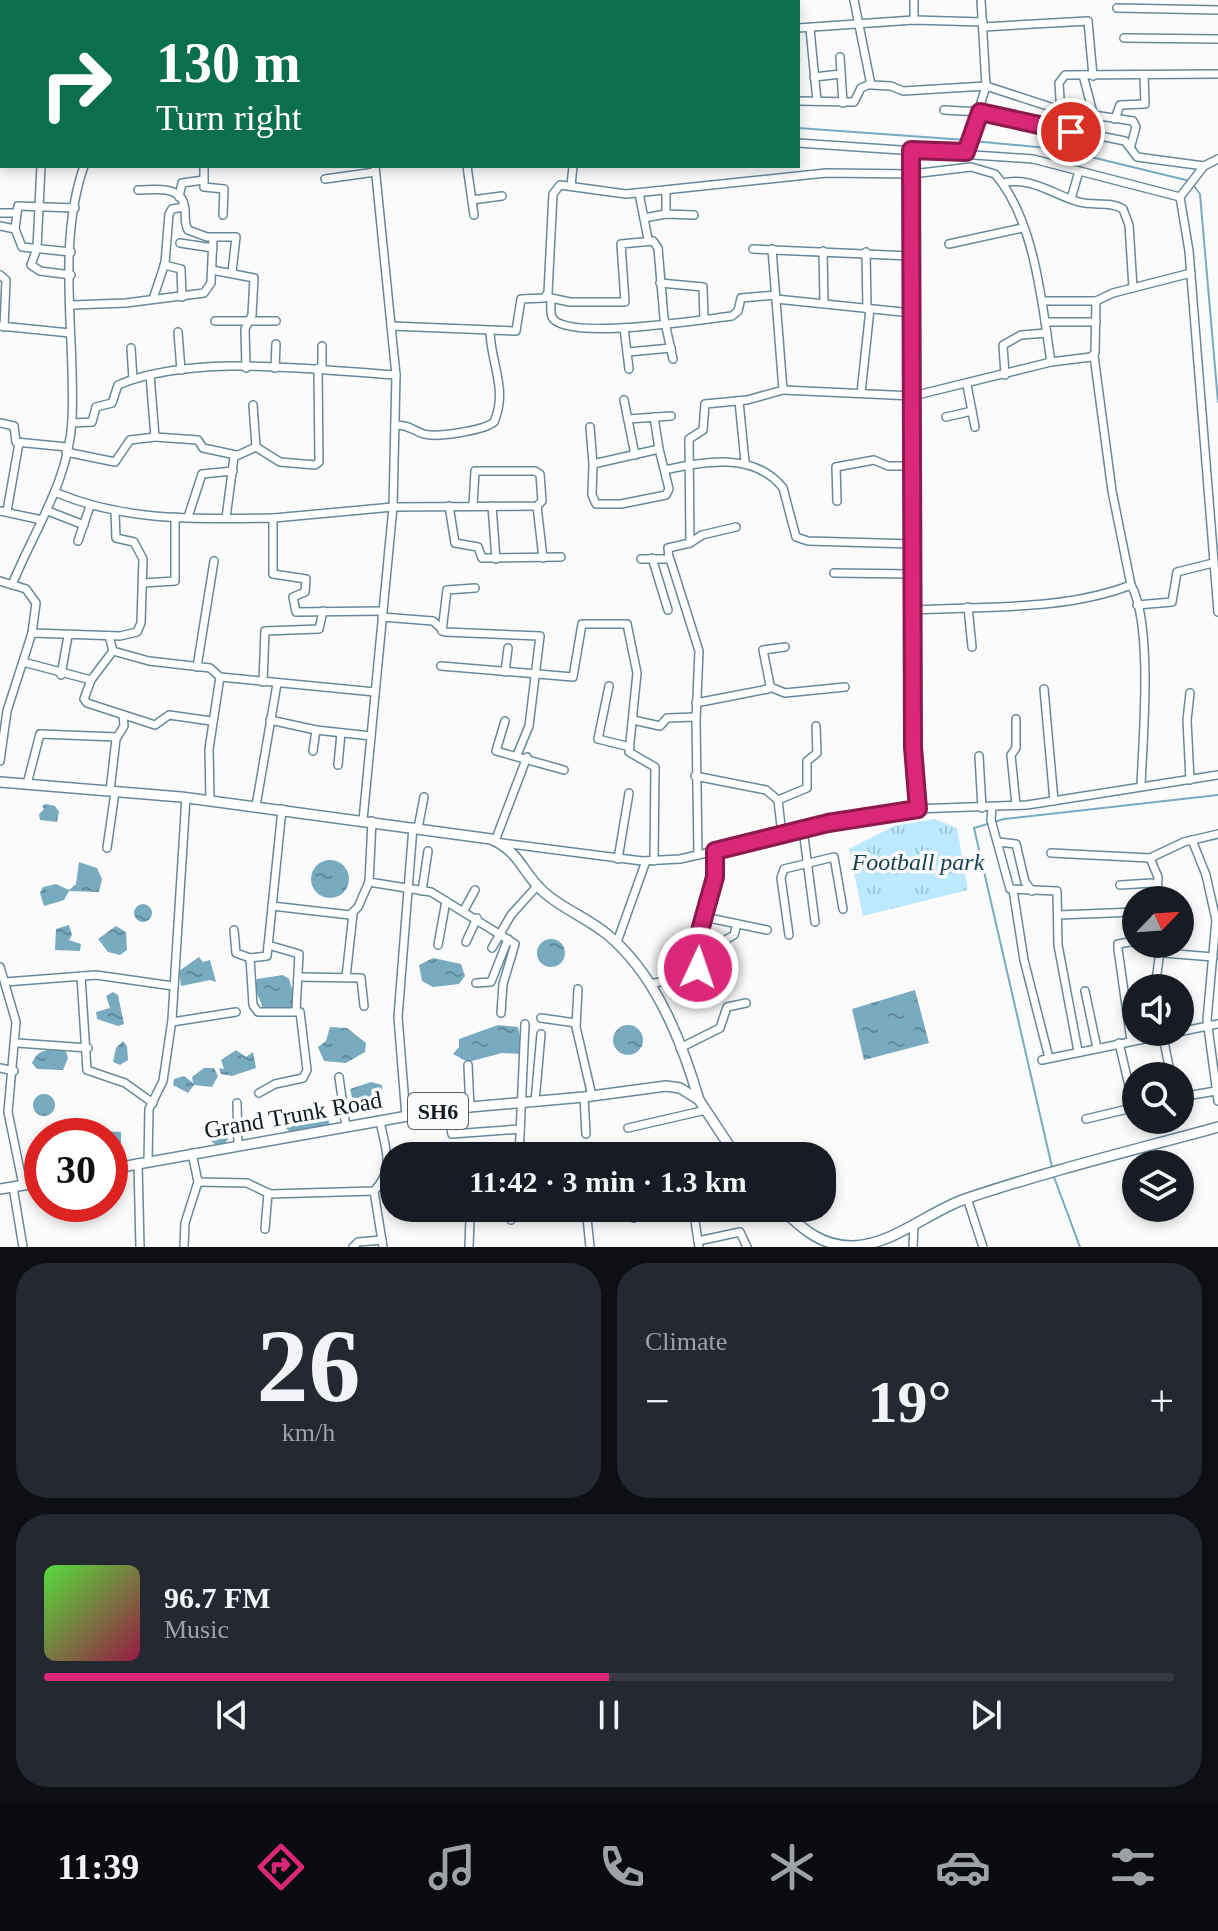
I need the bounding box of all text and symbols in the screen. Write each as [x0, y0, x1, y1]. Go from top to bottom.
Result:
icon: right [24, 32, 128, 136]
text: 130 m [156, 32, 301, 94]
text: Turn right [156, 98, 302, 138]
pin [1037, 98, 1105, 166]
icon: arrive [1049, 110, 1093, 154]
park label: Football park [851, 849, 985, 875]
north arrow [1122, 886, 1194, 958]
map controls [1122, 886, 1194, 1222]
position arrow [656, 926, 740, 1010]
button: sound [1122, 974, 1194, 1046]
button: search [1122, 1062, 1194, 1134]
street label: Grand Trunk Road [202, 1087, 384, 1143]
road number: SH6 [408, 1093, 468, 1129]
speed limit sign: 30 [24, 1118, 128, 1222]
button: layers [1122, 1150, 1194, 1222]
text: 11:42 · 3 min · 1.3 km [469, 1165, 747, 1198]
text: 26 [257, 1308, 361, 1423]
text: Climate [645, 1327, 727, 1356]
text: 19° [868, 1369, 952, 1435]
text: − [645, 1377, 670, 1426]
text: + [1149, 1377, 1174, 1426]
text: km/h [282, 1418, 335, 1447]
text: 96.7 FM [164, 1581, 271, 1614]
text: Music [164, 1615, 229, 1644]
icon: previous [210, 1693, 254, 1737]
icon: pause [587, 1693, 631, 1737]
icon: next [964, 1693, 1008, 1737]
icon: directions [253, 1839, 309, 1895]
icon: music [424, 1839, 480, 1895]
icon: phone [594, 1839, 650, 1895]
icon: climate [764, 1839, 820, 1895]
icon: car [935, 1839, 991, 1895]
icon: filters [1105, 1839, 1161, 1895]
text: 11:39 [57, 1847, 139, 1887]

